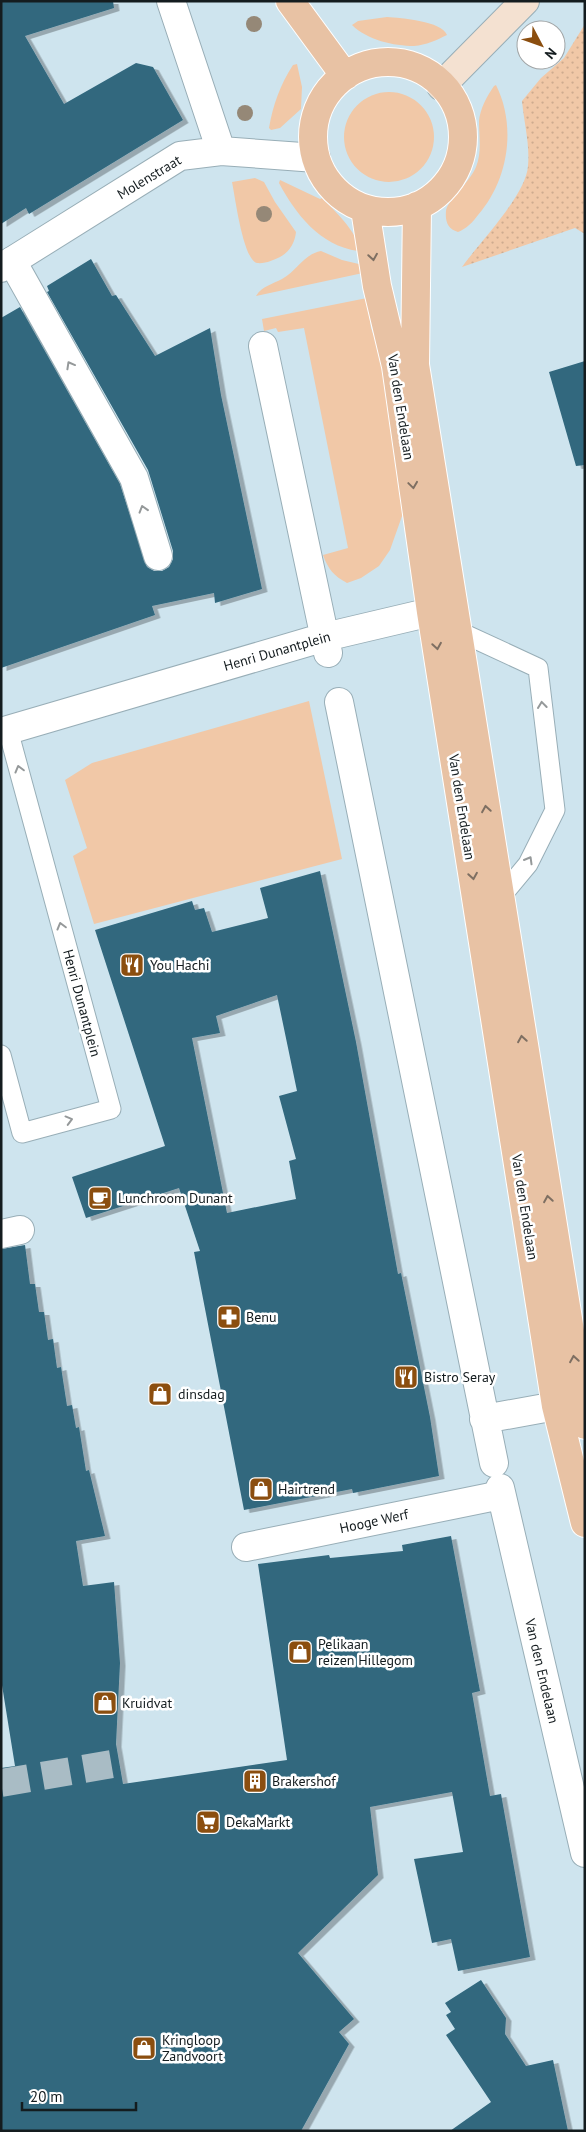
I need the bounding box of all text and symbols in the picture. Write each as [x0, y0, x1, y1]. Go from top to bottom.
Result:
north arrow [516, 20, 566, 70]
text: N [541, 44, 561, 63]
street label: Molenstraat [114, 151, 184, 203]
one-way arrow [368, 252, 378, 261]
street label: Van den Endelaan [384, 352, 418, 461]
one-way arrow [67, 361, 77, 370]
one-way arrow [407, 482, 418, 490]
one-way arrow [139, 506, 149, 514]
street label: Henri Dunantplein [221, 627, 333, 675]
one-way arrow [431, 642, 441, 651]
one-way arrow [537, 700, 548, 708]
street label: Van den Endelaan [445, 752, 479, 861]
one-way arrow [14, 765, 25, 774]
one-way arrow [481, 805, 491, 813]
one-way arrow [523, 857, 533, 866]
one-way arrow [467, 872, 477, 880]
one-way arrow [57, 922, 67, 931]
street label: Henri Dunantplein [59, 947, 105, 1059]
restaurant icon: You Hachi [119, 952, 145, 978]
place label: You Hachi [150, 956, 210, 974]
one-way arrow [517, 1034, 528, 1042]
one-way arrow [65, 1116, 73, 1126]
street label: Van den Endelaan [508, 1152, 542, 1261]
cafe icon: Lunchroom Dunant [87, 1185, 113, 1211]
place label: Lunchroom Dunant [118, 1189, 233, 1207]
one-way arrow [543, 1195, 554, 1203]
pharmacy icon: Benu [216, 1304, 242, 1330]
place label: Benu [246, 1308, 277, 1326]
one-way arrow [569, 1355, 580, 1363]
restaurant icon: Bistro Seray [393, 1364, 419, 1390]
place label: Bistro Seray [424, 1368, 496, 1386]
shop icon: dinsdag [147, 1381, 173, 1407]
place label: dinsdag [178, 1385, 225, 1403]
shop icon: Hairtrend [248, 1476, 274, 1502]
place label: Hairtrend [278, 1480, 335, 1498]
street label: Hooge Werf [338, 1505, 411, 1537]
street label: Van den Endelaan [521, 1616, 563, 1725]
place label: Pelikaan reizen Hillegom [318, 1635, 413, 1669]
shop icon: Pelikaan reizen Hillegom [287, 1639, 313, 1665]
shop icon: Kruidvat [92, 1690, 118, 1716]
place label: Kruidvat [122, 1694, 172, 1712]
building icon: Brakershof [242, 1768, 268, 1794]
place label: Brakershof [272, 1772, 336, 1790]
supermarket icon: DekaMarkt [195, 1809, 221, 1835]
place label: DekaMarkt [226, 1813, 290, 1831]
place label: Kringloop Zandvoort [162, 2031, 223, 2065]
shop icon: Kringloop Zandvoort [131, 2035, 157, 2061]
scale bar [22, 2080, 136, 2112]
text: 20 m [30, 2087, 63, 2106]

